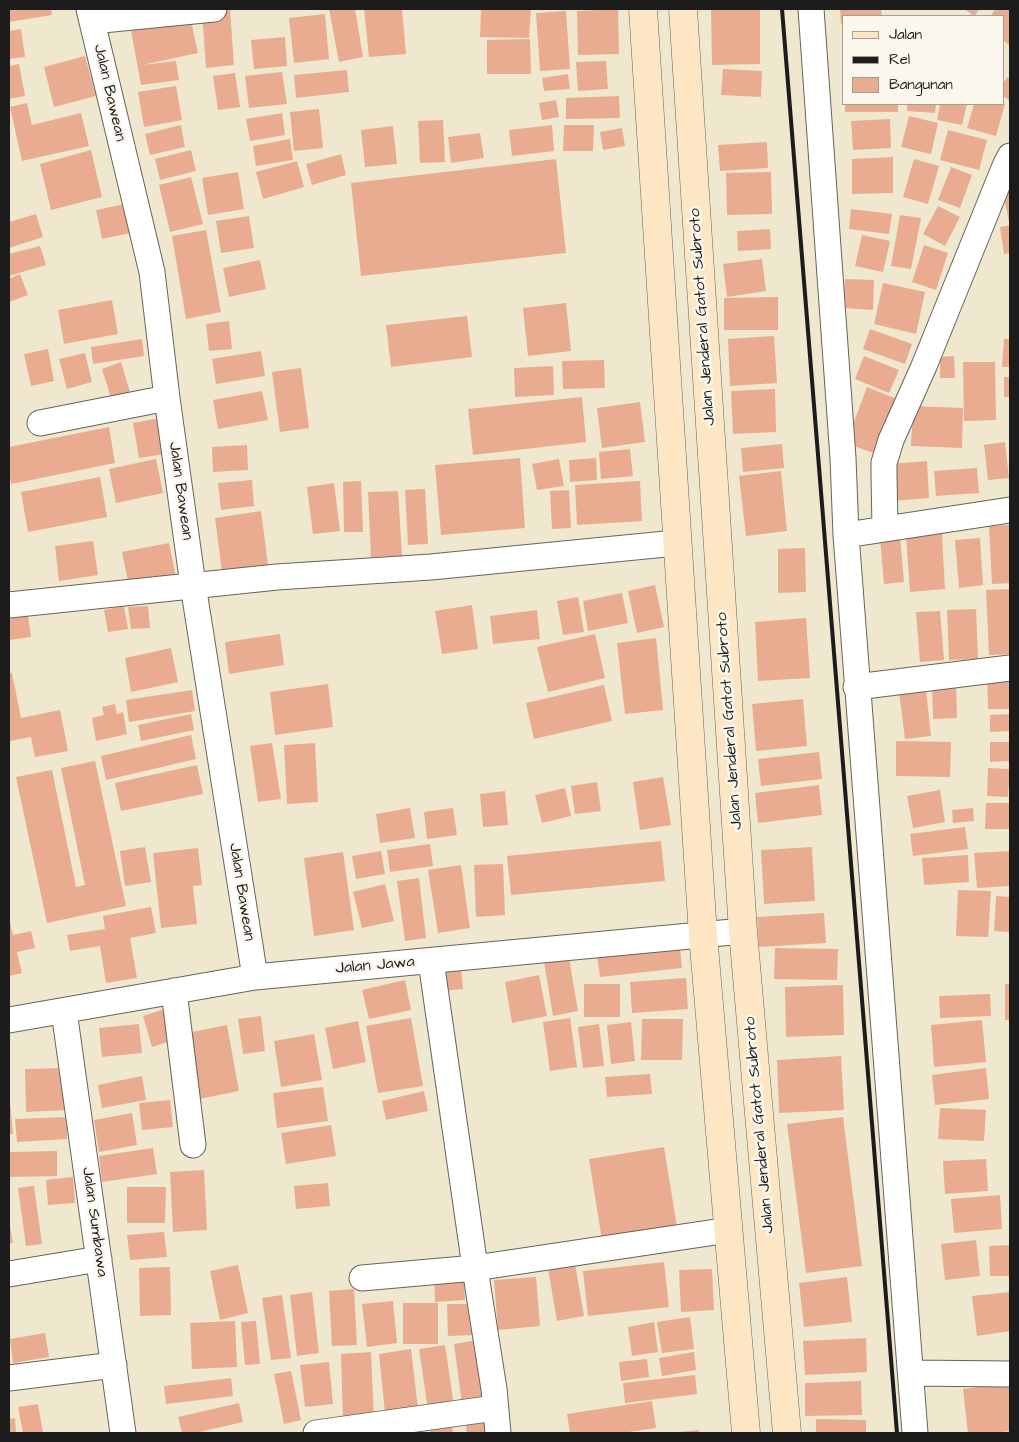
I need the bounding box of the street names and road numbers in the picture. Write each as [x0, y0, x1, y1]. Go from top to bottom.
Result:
street label: Jalan Bawean [89, 43, 129, 143]
street label: Jalan Jenderal Gatot Subroto [686, 208, 720, 426]
street label: Jalan Bawean [164, 441, 196, 541]
street label: Jalan Jenderal Gatot Subroto [713, 612, 747, 830]
street label: Jalan Bawean [224, 842, 258, 942]
street label: Jalan Jawa [335, 953, 415, 979]
street label: Jalan Jenderal Gatot Subroto [741, 1016, 779, 1234]
street label: Jalan Sumbawa [77, 1166, 111, 1278]

